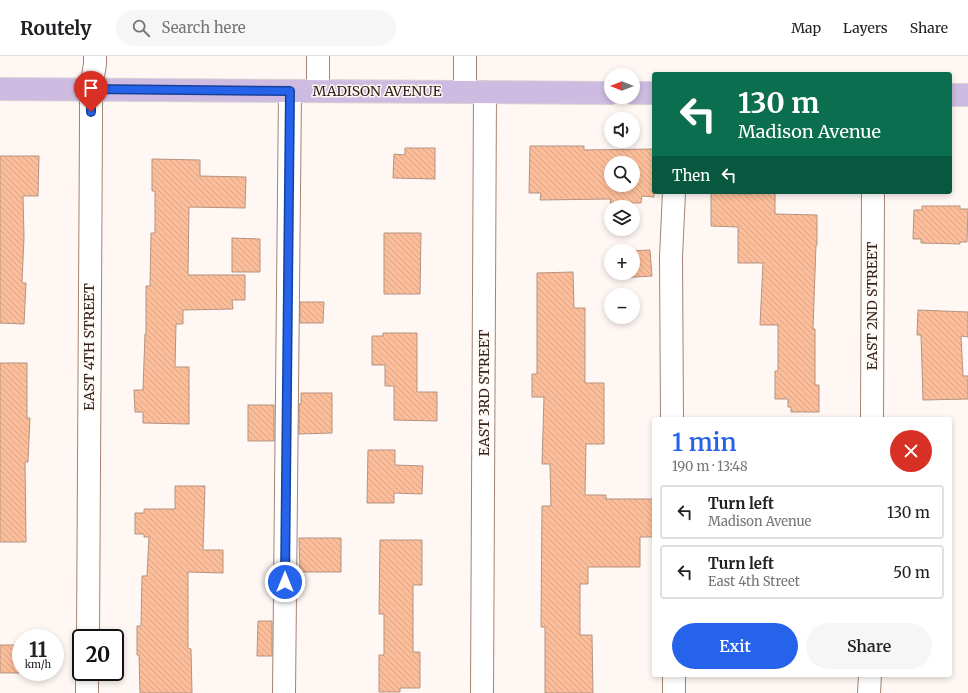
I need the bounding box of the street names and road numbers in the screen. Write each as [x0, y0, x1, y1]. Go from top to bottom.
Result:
street label: MADISON AVENUE [312, 82, 442, 100]
street label: EAST 2ND STREET [863, 242, 881, 370]
street label: EAST 4TH STREET [80, 283, 98, 411]
street label: EAST 3RD STREET [475, 329, 493, 456]

